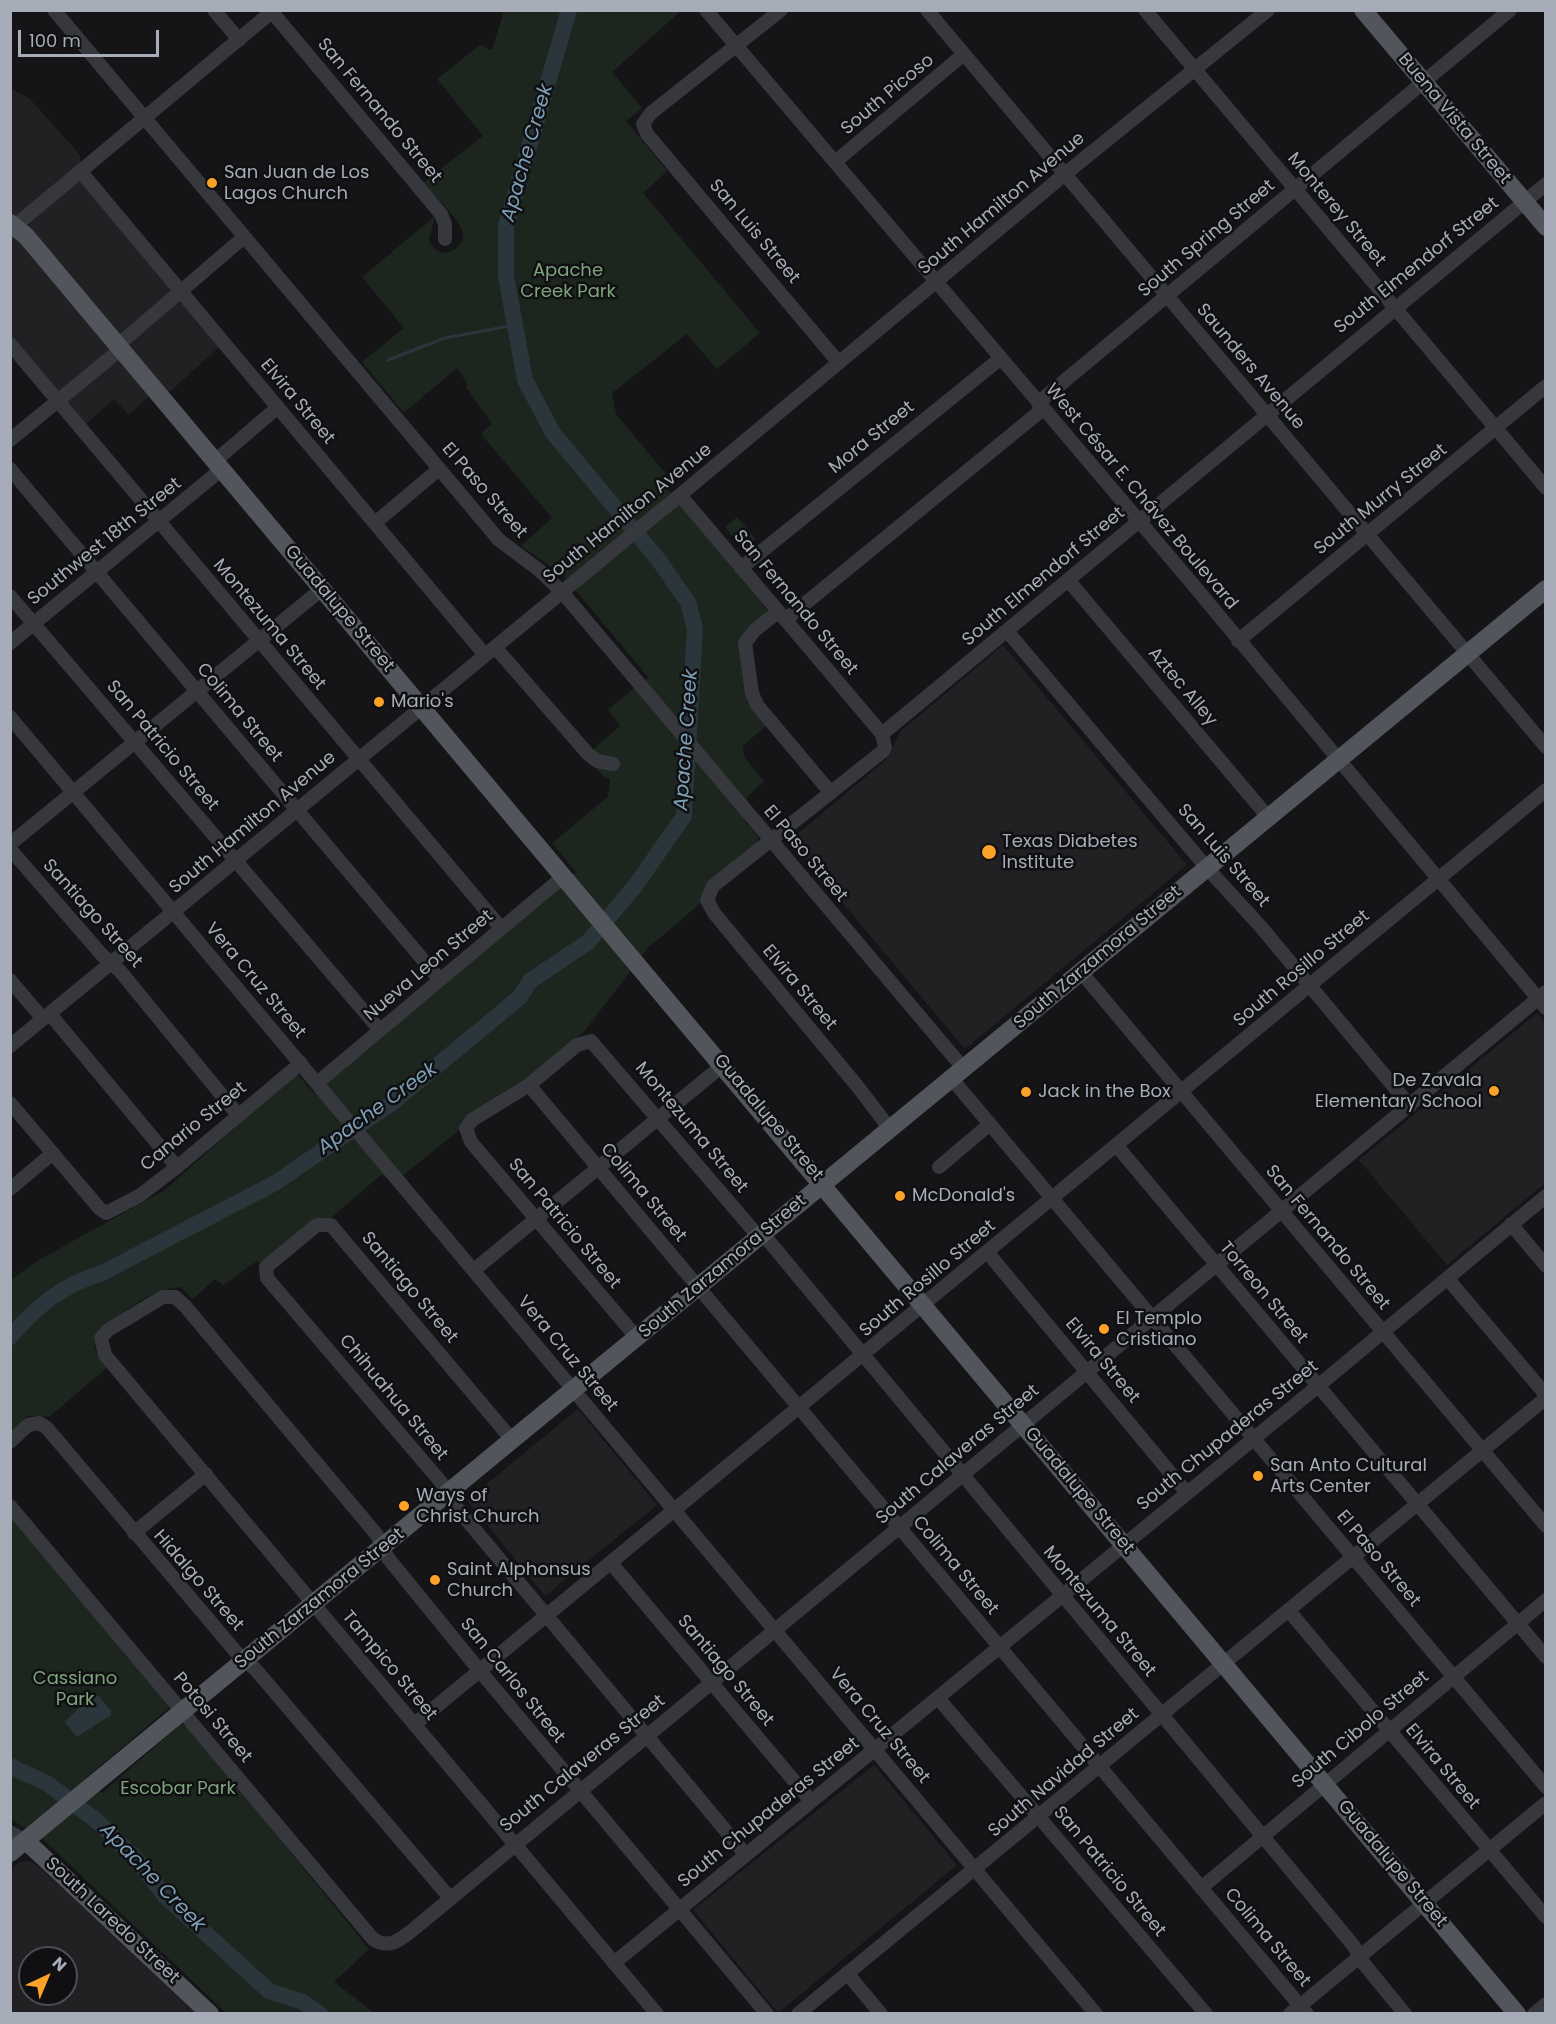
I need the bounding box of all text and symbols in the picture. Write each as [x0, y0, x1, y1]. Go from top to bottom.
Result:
scale bar [21, 18, 162, 56]
text: 100 m [29, 28, 81, 53]
street label: San Fernando Street [312, 34, 446, 188]
street label: Buena Vista Street [1393, 49, 1515, 189]
street label: South Picoso [837, 50, 939, 140]
water label: Apache Creek [497, 82, 559, 224]
street label: South Hamilton Avenue [914, 128, 1090, 280]
street label: Monterey Street [1282, 149, 1390, 271]
place label: San Juan de Los Lagos Church [224, 162, 369, 204]
street label: San Luis Street [704, 175, 804, 289]
marker: San Juan de Los Lagos Church [205, 176, 219, 190]
street label: South Spring Street [1134, 176, 1280, 302]
street label: South Elmendorf Street [1330, 193, 1504, 339]
park label: Apache Creek Park [520, 260, 616, 302]
street label: Saunders Avenue [1191, 300, 1309, 434]
street label: Elvira Street [255, 355, 339, 449]
street label: West César E. Chávez Boulevard [1040, 380, 1242, 614]
street label: Mora Street [825, 397, 919, 479]
street label: El Paso Street [437, 439, 531, 543]
street label: South Hamilton Avenue [539, 439, 717, 589]
street label: South Murry Street [1310, 440, 1452, 560]
street label: Southwest 18th Street [24, 473, 186, 611]
street label: South Elmendorf Street [958, 503, 1130, 651]
street label: San Fernando Street [728, 526, 862, 680]
street label: Guadalupe Street [280, 541, 398, 677]
street label: Montezuma Street [208, 555, 330, 695]
street label: Aztec Alley [1143, 643, 1221, 731]
street label: Colima Street [191, 659, 287, 767]
water label: Apache Creek [670, 668, 704, 812]
street label: San Patricio Street [101, 676, 223, 816]
place label: Mario's [391, 691, 454, 713]
marker: Mario's [372, 695, 386, 709]
street label: South Hamilton Avenue [165, 747, 341, 899]
street label: San Luis Street [1172, 800, 1274, 912]
street label: El Paso Street [758, 801, 852, 907]
place label: Texas Diabetes Institute [1002, 831, 1138, 874]
marker: Texas Diabetes Institute [980, 843, 998, 861]
street label: Santiago Street [38, 855, 146, 973]
street label: South Zarzamora Street [1010, 882, 1186, 1034]
street label: Nueva Leon Street [360, 906, 498, 1026]
street label: South Rosillo Street [1230, 906, 1374, 1032]
street label: Vera Cruz Street [200, 919, 310, 1043]
street label: Elvira Street [757, 941, 841, 1035]
street label: Guadalupe Street [709, 1050, 827, 1186]
water label: Apache Creek [314, 1058, 442, 1160]
street label: Montezuma Street [630, 1058, 752, 1198]
place label: De Zavala Elementary School [1315, 1070, 1482, 1112]
street label: Canario Street [137, 1078, 251, 1176]
place label: Jack in the Box [1038, 1081, 1171, 1103]
marker: De Zavala Elementary School [1487, 1084, 1501, 1098]
marker: Jack in the Box [1019, 1085, 1033, 1099]
street label: Colima Street [595, 1139, 691, 1247]
street label: San Patricio Street [503, 1154, 625, 1294]
street label: San Fernando Street [1260, 1161, 1394, 1315]
place label: McDonald's [912, 1185, 1015, 1207]
marker: McDonald's [893, 1189, 907, 1203]
street label: South Zarzamora Street [635, 1191, 811, 1343]
street label: South Rosillo Street [856, 1216, 1000, 1342]
street label: Santiago Street [356, 1228, 462, 1348]
street label: Torreon Street [1214, 1238, 1312, 1348]
street label: Vera Cruz Street [512, 1292, 622, 1416]
place label: El Templo Cristiano [1116, 1308, 1202, 1350]
street label: Elvira Street [1060, 1314, 1144, 1408]
marker: El Templo Cristiano [1097, 1322, 1111, 1336]
street label: Chihuahua Street [334, 1331, 452, 1465]
street label: South Chupaderas Street [1133, 1356, 1323, 1516]
street label: South Calaveras Street [872, 1380, 1044, 1530]
street label: Guadalupe Street [1020, 1423, 1138, 1559]
place label: San Anto Cultural Arts Center [1270, 1455, 1427, 1498]
marker: San Anto Cultural Arts Center [1251, 1469, 1265, 1483]
place label: Ways of Christ Church [416, 1485, 539, 1528]
marker: Ways of Christ Church [397, 1499, 411, 1513]
street label: El Paso Street [1331, 1506, 1425, 1612]
street label: Colima Street [907, 1512, 1003, 1620]
street label: South Zarzamora Street [231, 1524, 409, 1674]
street label: Hidalgo Street [148, 1526, 248, 1636]
street label: Montezuma Street [1038, 1542, 1160, 1682]
place label: Saint Alphonsus Church [447, 1559, 591, 1602]
marker: Saint Alphonsus Church [428, 1573, 442, 1587]
street label: Tampico Street [337, 1607, 441, 1725]
street label: Santiago Street [672, 1611, 778, 1731]
street label: San Carlos Street [455, 1614, 569, 1748]
street label: Vera Cruz Street [824, 1664, 934, 1788]
street label: South Cibolo Street [1288, 1666, 1434, 1794]
park label: Cassiano Park [33, 1668, 117, 1710]
street label: Potosi Street [168, 1668, 256, 1768]
street label: South Calaveras Street [496, 1691, 670, 1837]
street label: South Navidad Street [984, 1704, 1144, 1842]
street label: Elvira Street [1400, 1720, 1484, 1814]
street label: South Chupaderas Street [674, 1733, 864, 1893]
park label: Escobar Park [120, 1778, 236, 1800]
street label: Guadalupe Street [1333, 1796, 1451, 1932]
street label: San Patricio Street [1048, 1802, 1170, 1942]
water label: Apache Creek [94, 1819, 210, 1937]
street label: South Laredo Street [40, 1853, 184, 1989]
street label: Colima Street [1219, 1884, 1315, 1992]
north arrow [18, 1946, 78, 2006]
text: N [47, 1952, 72, 1977]

